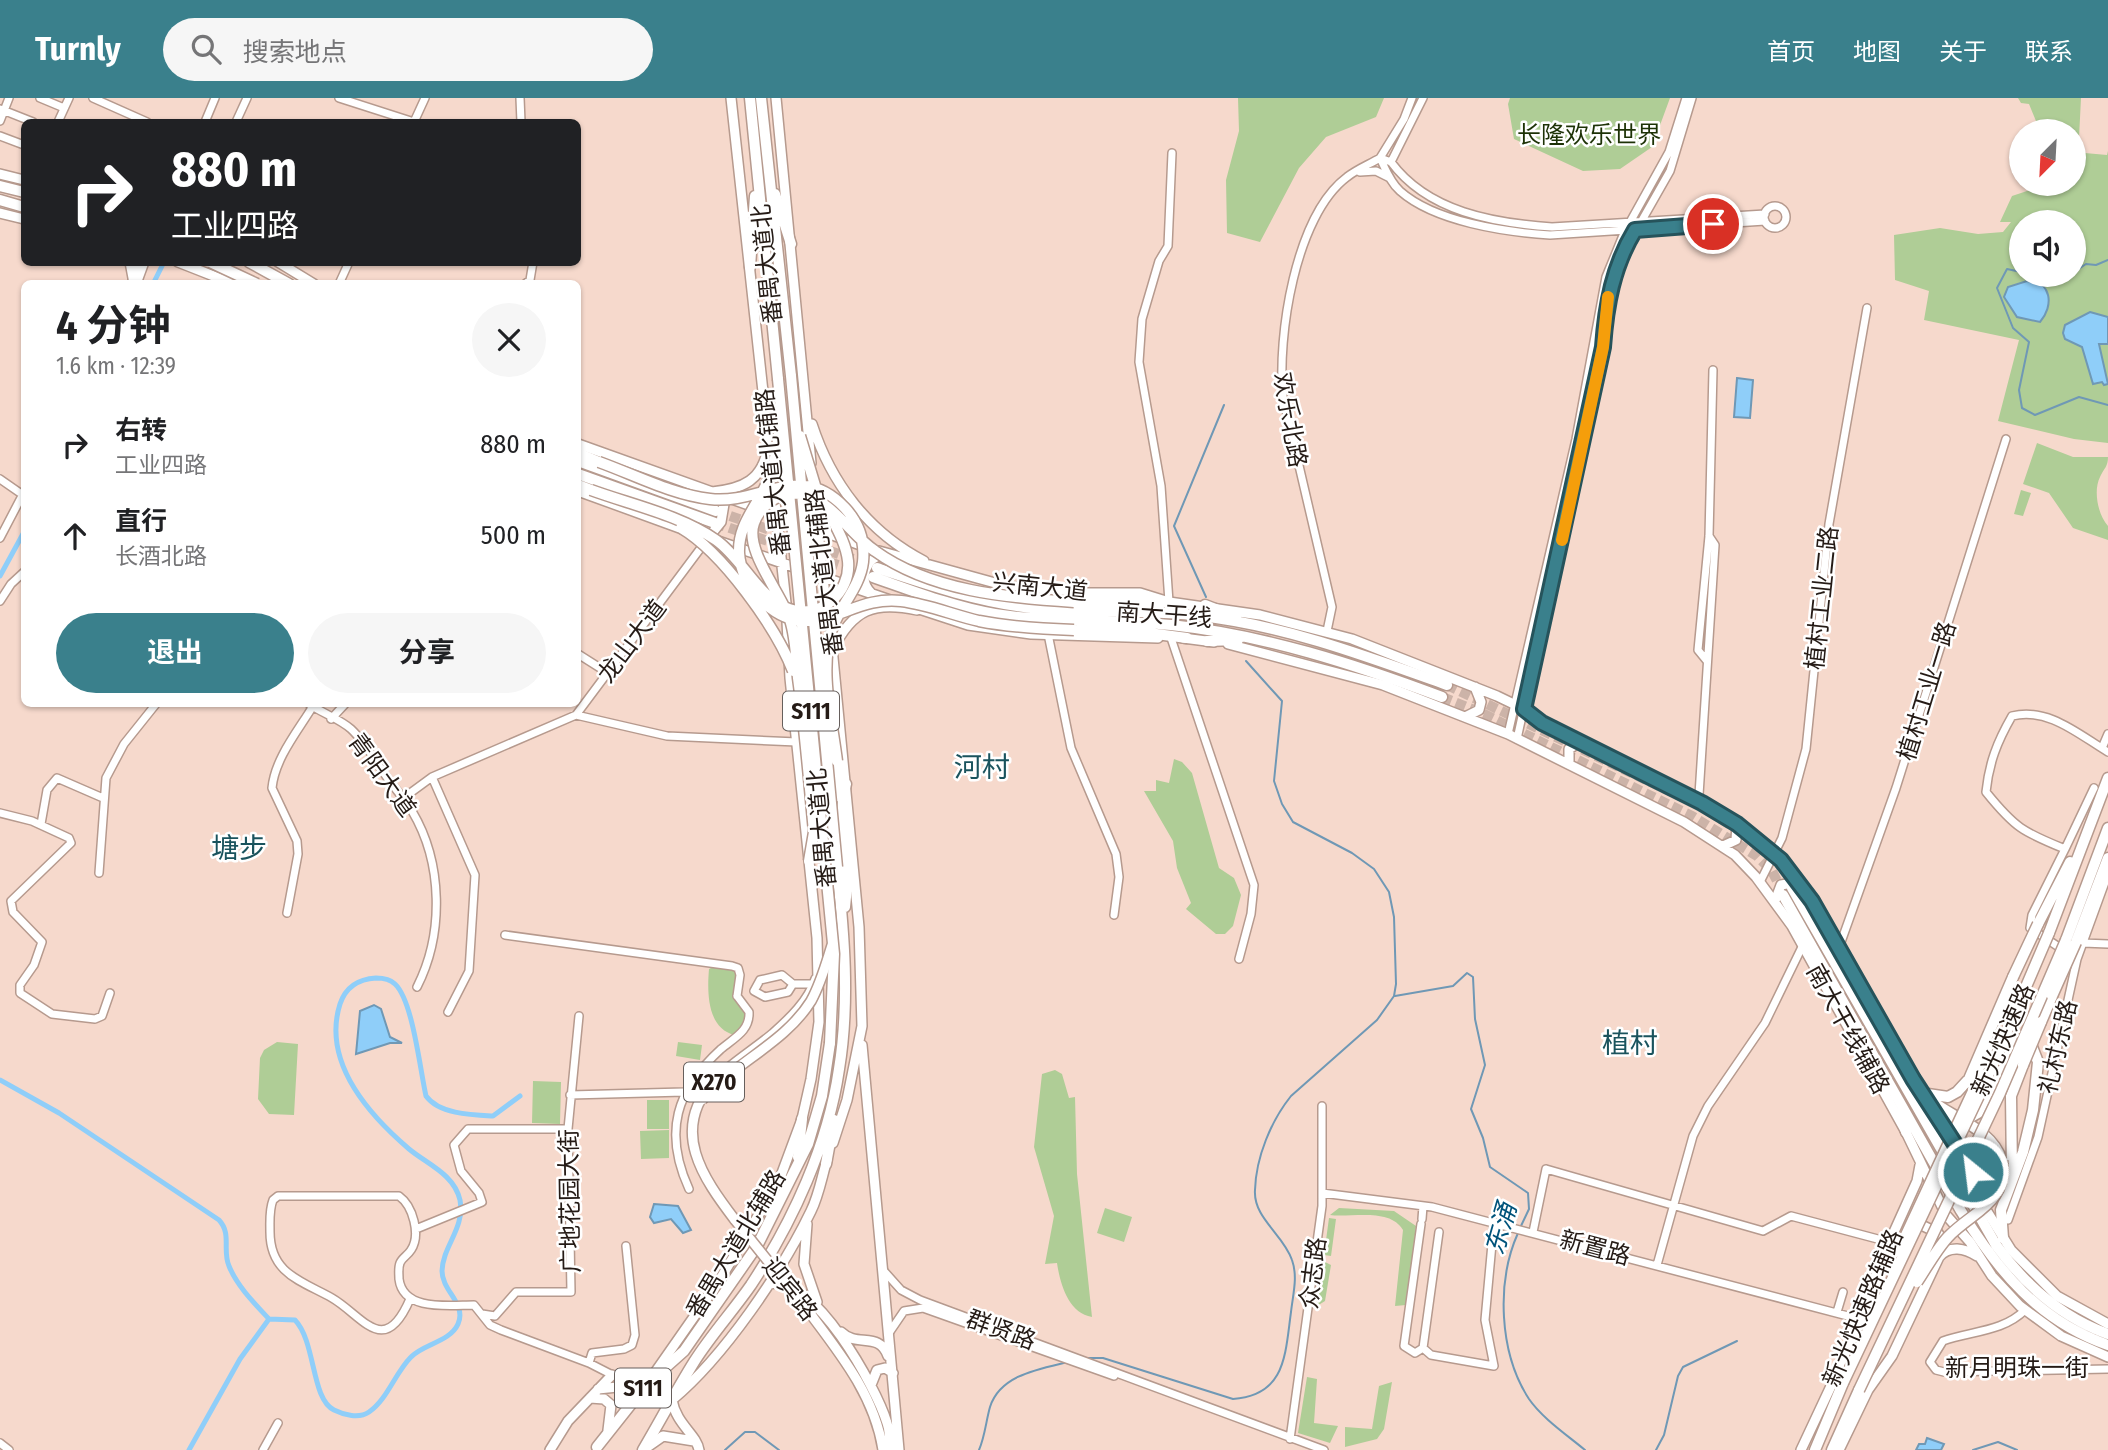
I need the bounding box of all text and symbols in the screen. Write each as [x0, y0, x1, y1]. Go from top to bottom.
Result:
search box [163, 18, 653, 81]
text: Turnly [35, 29, 121, 69]
icon: search [187, 30, 225, 68]
text: 搜索地点 [243, 37, 347, 68]
text: 首页 [1767, 38, 1815, 66]
text: 地图 [1853, 38, 1901, 66]
text: 关于 [1939, 38, 1987, 66]
text: 联系 [2025, 38, 2073, 66]
north arrow [2009, 119, 2086, 196]
map controls [2009, 119, 2086, 287]
park label: 长隆欢乐世界 [1517, 121, 1661, 149]
text: 880 m [171, 140, 297, 199]
icon: right [56, 147, 147, 238]
pin [1683, 194, 1743, 254]
street label: 番禺大道北 [747, 203, 787, 325]
icon: arrive [1694, 205, 1732, 243]
text: 工业四路 [171, 207, 299, 245]
button: sound [2009, 210, 2086, 287]
text: 4 分钟 [56, 301, 170, 351]
button: close [472, 303, 546, 377]
text: 1.6 km · 12:39 [56, 352, 176, 380]
street label: 欢乐北路 [1268, 370, 1312, 470]
street label: 番禺大道北铺路 [750, 387, 796, 557]
text: 右转 [115, 415, 167, 446]
icon: right [56, 426, 94, 464]
text: 880 m [480, 429, 546, 460]
text: 工业四路 [115, 451, 207, 479]
street label: 番禺大道北辅路 [800, 487, 848, 657]
text: 直行 [115, 506, 167, 537]
icon: ahead [56, 517, 94, 555]
text: 500 m [481, 520, 546, 551]
street label: 植村工业二路 [1801, 525, 1843, 671]
text: 长酒北路 [115, 542, 207, 570]
street label: 兴南大道 [991, 568, 1089, 606]
street label: 龙山大道 [592, 594, 672, 688]
street label: 南大干线 [1115, 598, 1213, 632]
button: 退出 [56, 613, 294, 693]
button: 分享 [308, 613, 546, 693]
street label: 植村工业一路 [1893, 618, 1961, 764]
road number: S111 [783, 692, 839, 730]
street label: 青阳大道 [342, 728, 422, 822]
district label: 河村 [954, 751, 1010, 784]
street label: 番禺大道北 [803, 767, 841, 889]
district label: 塘步 [211, 832, 267, 865]
street label: 南大干线辅路 [1801, 959, 1895, 1099]
street label: 新光快速路 [1966, 979, 2040, 1101]
street label: 礼村东路 [2034, 997, 2082, 1097]
district label: 植村 [1602, 1027, 1658, 1060]
road number: X270 [684, 1063, 744, 1102]
street label: 广地花园大街 [555, 1129, 585, 1273]
position arrow [1936, 1135, 2010, 1209]
street label: 番禺大道北辅路 [681, 1165, 791, 1323]
water label: 东涌 [1479, 1197, 1524, 1258]
street label: 新置路 [1557, 1225, 1633, 1271]
street label: 新光快速路辅路 [1817, 1225, 1909, 1391]
street label: 众志路 [1295, 1236, 1331, 1310]
street label: 迎宾路 [757, 1252, 823, 1326]
street label: 群贤路 [962, 1305, 1040, 1355]
street label: 新月明珠一街 [1945, 1354, 2089, 1382]
road number: S111 [615, 1368, 671, 1408]

